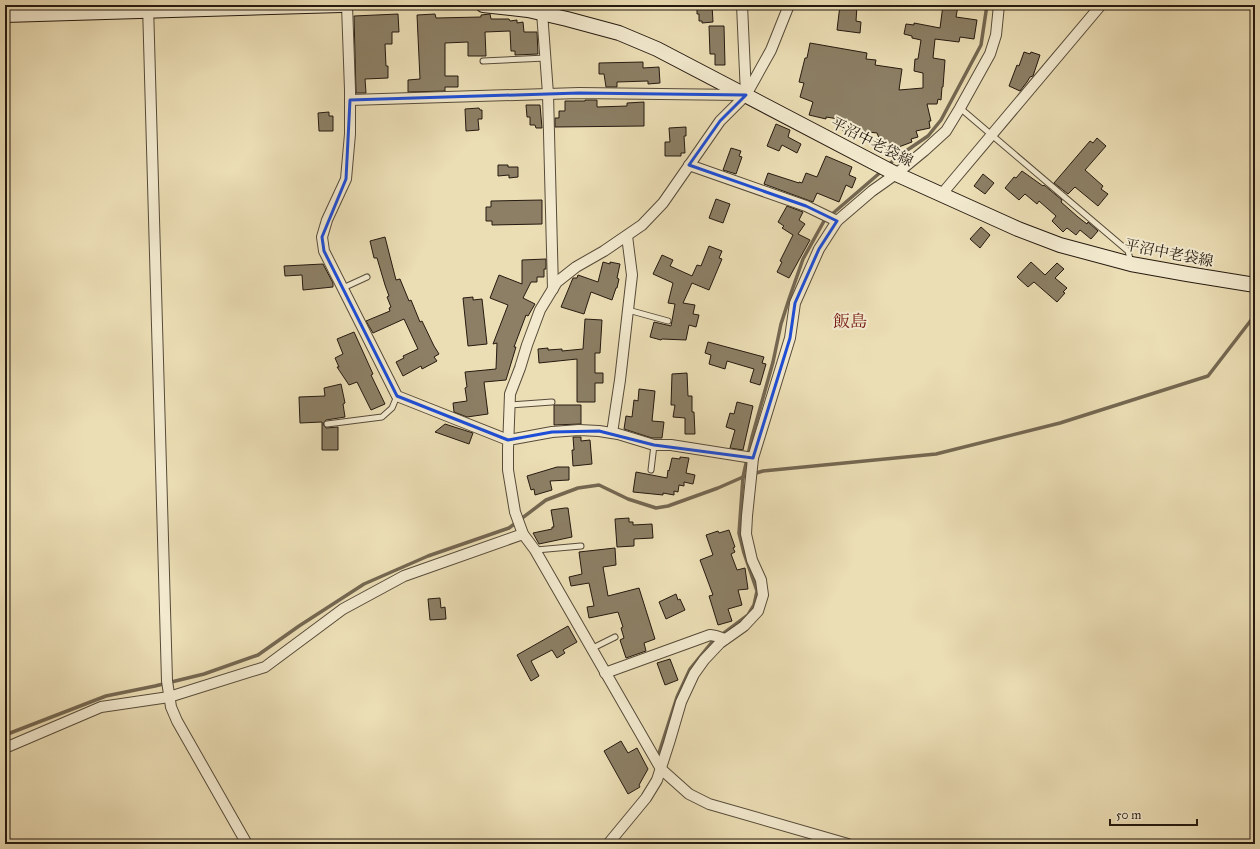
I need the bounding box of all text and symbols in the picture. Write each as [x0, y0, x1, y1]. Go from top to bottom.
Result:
street label: 平沼中老袋線 [828, 114, 916, 170]
street label: 平沼中老袋線 [1123, 236, 1215, 270]
district label: 飯島 [833, 311, 867, 332]
scale bar [1110, 801, 1197, 827]
text: 50 m [1116, 808, 1141, 822]

